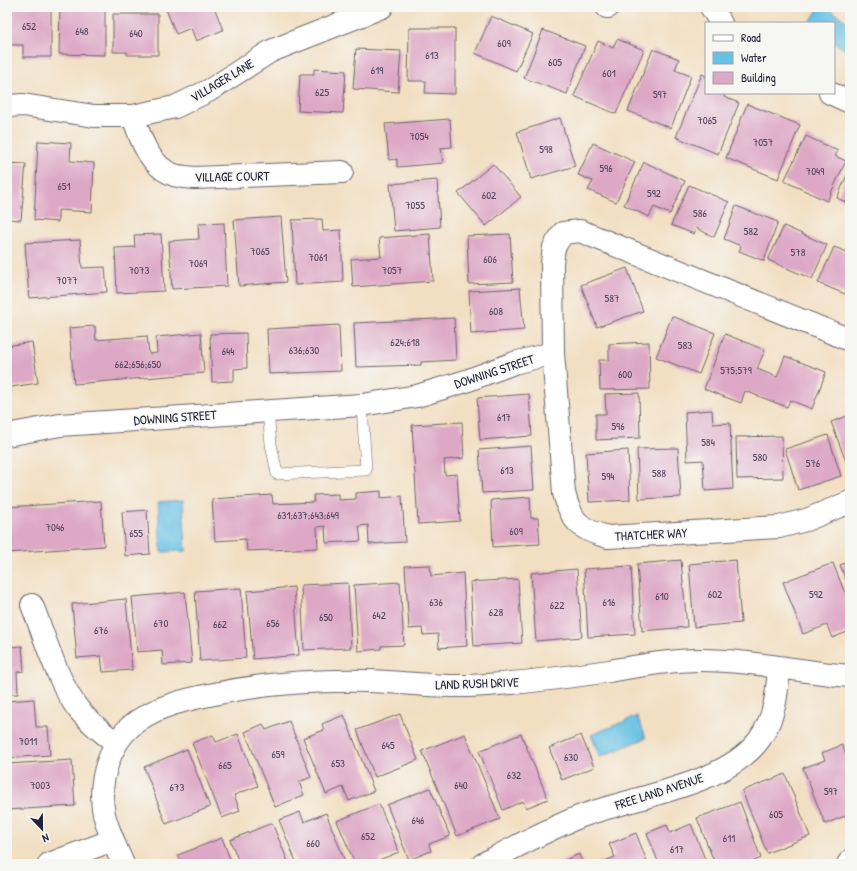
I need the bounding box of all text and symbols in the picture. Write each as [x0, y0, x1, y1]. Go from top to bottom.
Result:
house number: 652 [22, 19, 36, 33]
legend [705, 22, 835, 94]
house number: 648 [75, 24, 89, 38]
house number: 640 [129, 26, 143, 40]
text: Road [741, 29, 761, 46]
house number: 609 [497, 36, 511, 50]
house number: 613 [425, 48, 439, 62]
text: Water [741, 49, 767, 66]
street label: VILLAGER LANE [187, 54, 257, 106]
house number: 605 [548, 55, 562, 69]
house number: 619 [371, 63, 383, 77]
house number: 601 [602, 66, 616, 80]
text: Building [741, 69, 776, 86]
house number: 625 [315, 85, 329, 99]
house number: 597 [653, 87, 667, 101]
house number: 7065 [697, 113, 717, 127]
house number: 7054 [409, 129, 429, 143]
house number: 7057 [753, 135, 773, 149]
house number: 598 [539, 142, 553, 156]
house number: 596 [599, 161, 613, 175]
house number: 7049 [806, 164, 824, 178]
street label: VILLAGE COURT [194, 166, 270, 186]
house number: 651 [57, 179, 71, 193]
house number: 592 [647, 186, 661, 200]
house number: 602 [482, 188, 496, 202]
house number: 7055 [405, 198, 425, 212]
house number: 586 [693, 206, 708, 220]
house number: 582 [744, 224, 758, 238]
house number: 7065 [250, 244, 270, 258]
house number: 578 [791, 245, 806, 259]
house number: 7061 [309, 250, 327, 264]
house number: 606 [483, 252, 497, 266]
house number: 7069 [189, 256, 207, 270]
house number: 7073 [129, 263, 149, 277]
house number: 7057 [382, 263, 402, 277]
house number: 7077 [56, 273, 78, 287]
house number: 587 [605, 291, 619, 305]
house number: 608 [489, 304, 503, 318]
house number: 624;618 [390, 335, 420, 349]
house number: 583 [678, 338, 692, 352]
house number: 636;630 [289, 343, 319, 357]
house number: 644 [222, 344, 234, 358]
street label: DOWNING STREET [452, 349, 537, 392]
house number: 662;656;650 [115, 357, 161, 371]
house number: 575;579 [720, 363, 752, 377]
house number: 600 [618, 367, 632, 381]
street label: DOWNING STREET [133, 405, 218, 429]
house number: 617 [497, 410, 511, 424]
house number: 596 [611, 419, 625, 433]
house number: 584 [701, 435, 715, 449]
house number: 580 [753, 450, 767, 464]
house number: 576 [806, 456, 821, 470]
house number: 613 [500, 463, 514, 477]
house number: 588 [652, 466, 666, 480]
house number: 594 [602, 469, 614, 483]
house number: 631;637;643;649 [277, 508, 339, 522]
house number: 7046 [46, 520, 65, 534]
street label: THATCHER WAY [614, 523, 688, 545]
house number: 609 [509, 524, 523, 538]
house number: 655 [129, 526, 143, 540]
house number: 602 [708, 587, 722, 601]
house number: 592 [809, 587, 823, 601]
house number: 610 [655, 589, 669, 603]
house number: 636 [429, 595, 443, 609]
house number: 616 [603, 595, 616, 609]
house number: 622 [550, 598, 564, 612]
house number: 628 [489, 605, 503, 619]
house number: 642 [372, 608, 386, 622]
house number: 650 [319, 610, 333, 624]
house number: 670 [154, 616, 168, 630]
house number: 656 [266, 616, 280, 630]
house number: 662 [213, 617, 227, 631]
house number: 676 [94, 623, 109, 637]
street label: LAND RUSH DRIVE [435, 673, 519, 693]
house number: 7011 [19, 734, 37, 748]
house number: 645 [381, 738, 395, 752]
house number: 659 [271, 747, 285, 761]
house number: 630 [564, 750, 578, 764]
house number: 653 [331, 756, 345, 770]
house number: 665 [218, 758, 232, 772]
house number: 632 [507, 768, 521, 782]
street label: FREE LAND AVENUE [612, 768, 706, 814]
house number: 7003 [30, 778, 50, 792]
house number: 640 [454, 778, 468, 792]
house number: 673 [170, 780, 184, 794]
house number: 597 [824, 784, 838, 798]
house number: 605 [769, 807, 783, 821]
north arrow [22, 809, 62, 849]
house number: 646 [412, 813, 425, 827]
house number: 652 [361, 829, 375, 843]
text: N [40, 831, 51, 846]
house number: 611 [723, 831, 735, 845]
house number: 660 [306, 836, 320, 850]
house number: 617 [670, 842, 684, 856]

